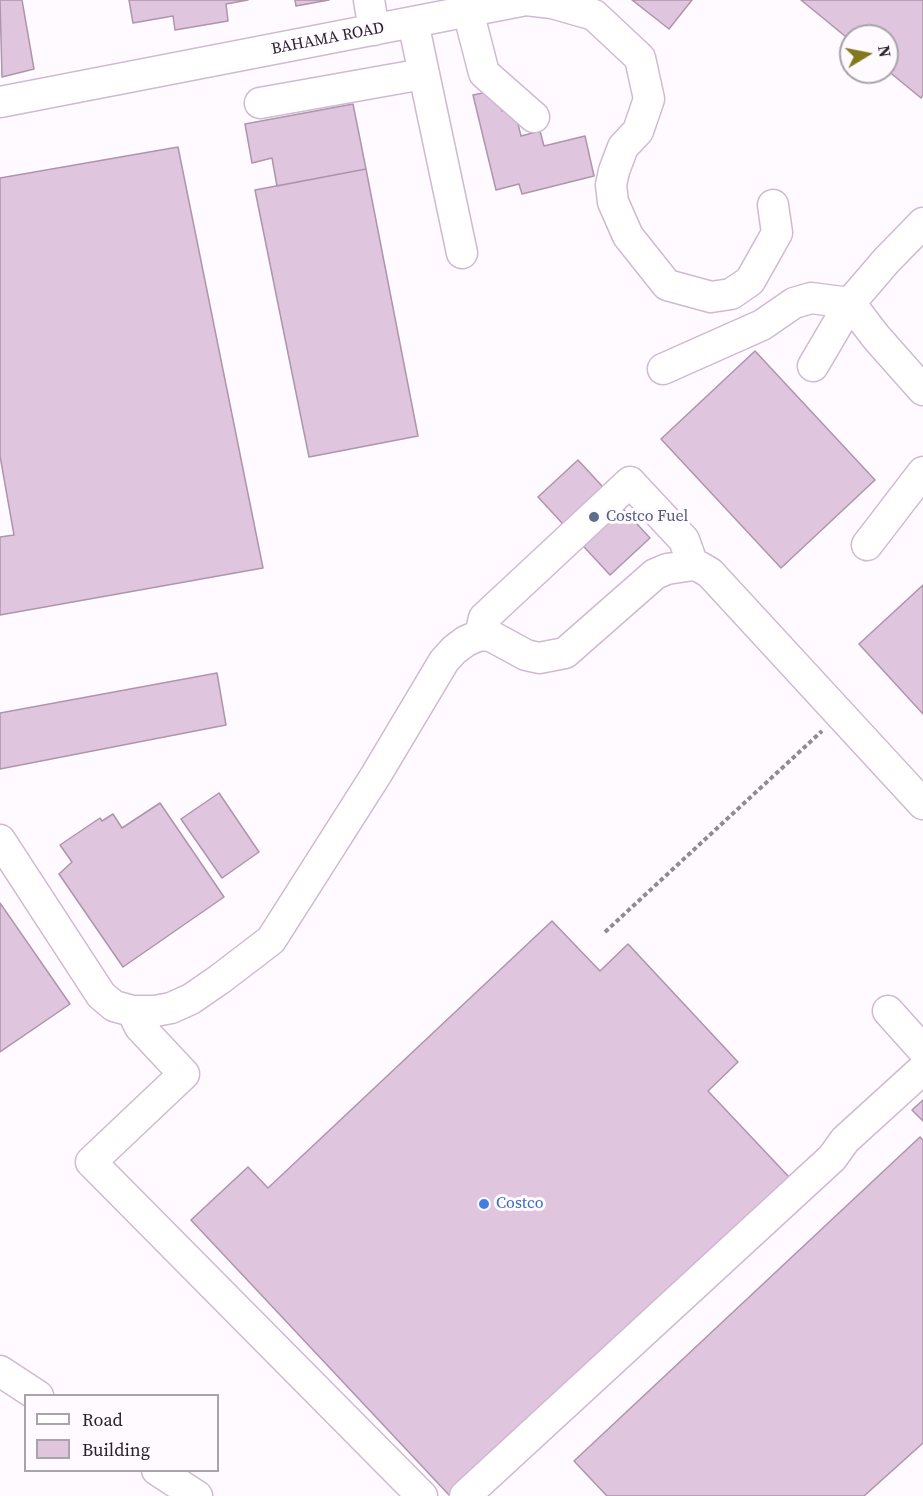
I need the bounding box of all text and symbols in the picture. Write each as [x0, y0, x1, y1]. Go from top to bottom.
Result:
street label: BAHAMA ROAD [270, 19, 386, 59]
north arrow [839, 24, 899, 84]
text: N [873, 44, 897, 59]
place label: Costco Fuel [606, 507, 688, 527]
marker: Costco Fuel [587, 510, 601, 524]
place label: Costco [496, 1194, 544, 1214]
marker: Costco [477, 1197, 491, 1211]
legend [24, 1394, 219, 1472]
text: Road [82, 1407, 123, 1432]
text: Building [82, 1437, 150, 1462]

